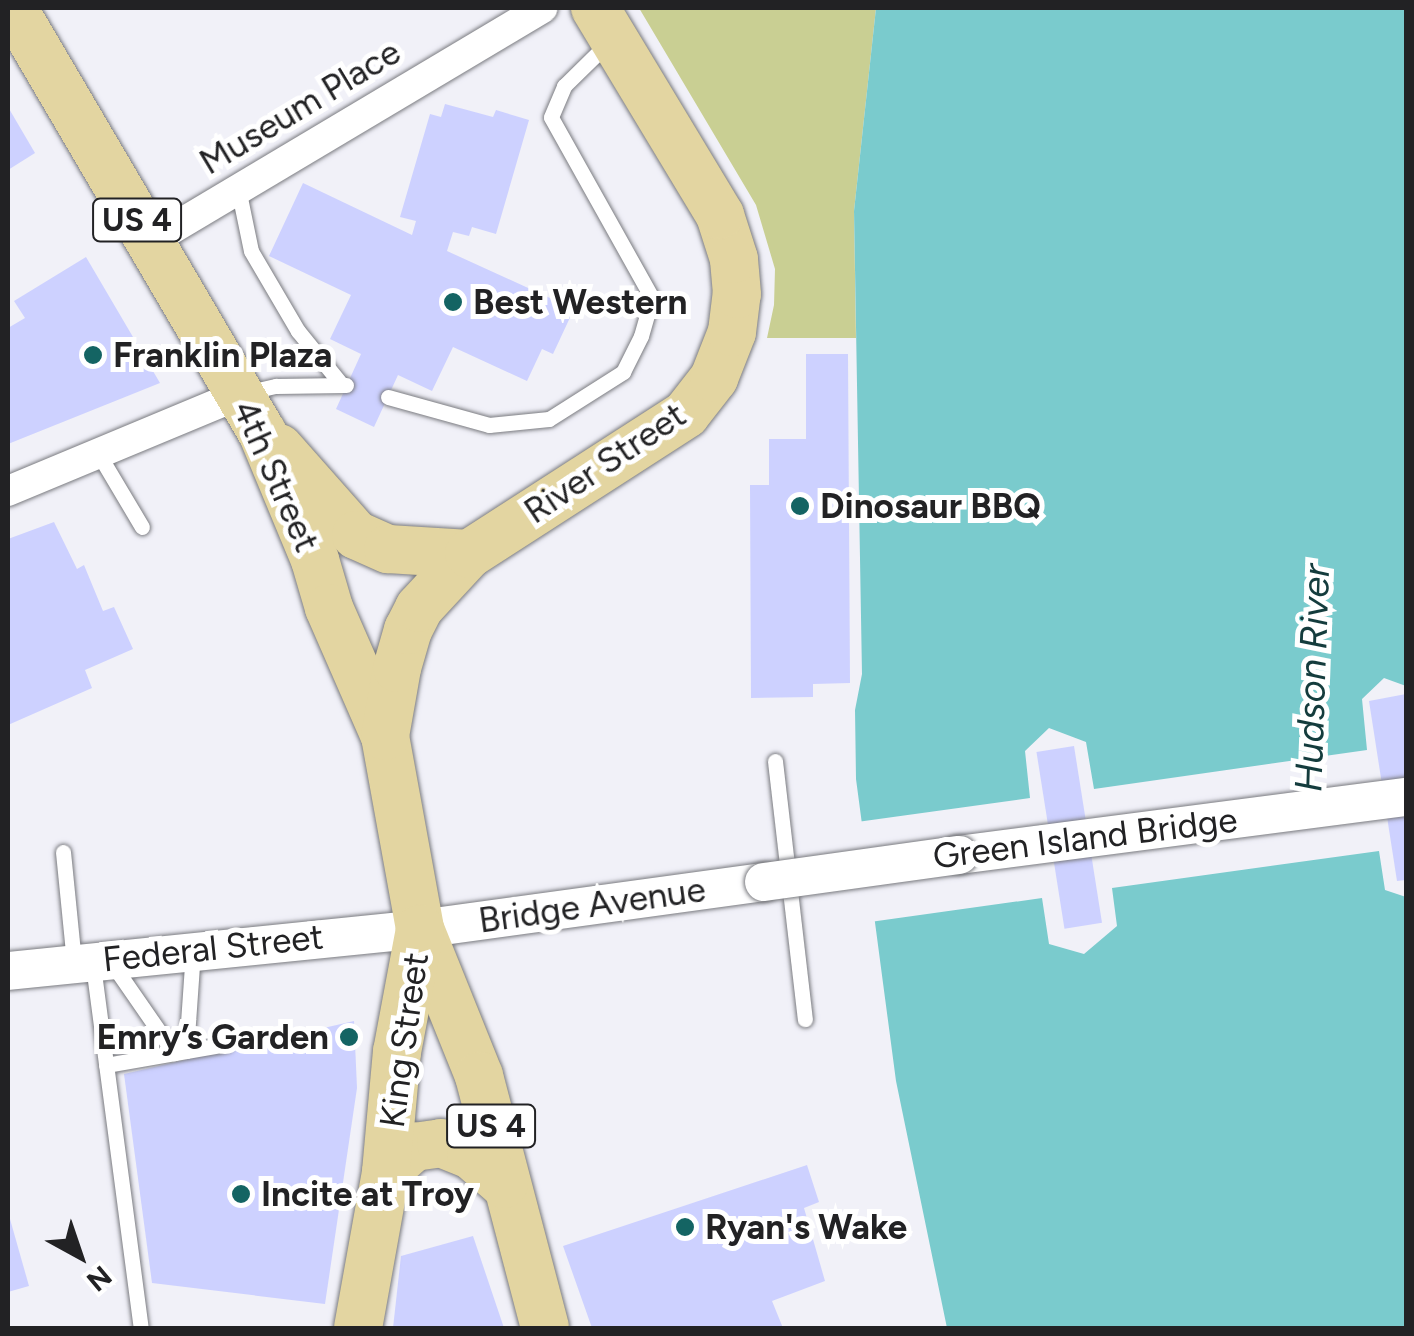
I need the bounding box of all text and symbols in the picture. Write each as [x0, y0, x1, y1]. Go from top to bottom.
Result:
street label: Museum Place [192, 31, 408, 183]
road number: US 4 [92, 193, 182, 247]
place label: Best Western [473, 281, 688, 323]
marker: Best Western [442, 291, 464, 313]
place label: Franklin Plaza [113, 334, 332, 376]
marker: Franklin Plaza [82, 344, 104, 366]
street label: 4th Street [224, 394, 328, 558]
street label: River Street [516, 394, 694, 532]
place label: Dinosaur BBQ [820, 485, 1041, 527]
marker: Dinosaur BBQ [789, 495, 811, 517]
water label: Hudson River [1286, 563, 1340, 793]
street label: Green Island Bridge [930, 798, 1240, 878]
street label: Bridge Avenue [476, 868, 708, 942]
street label: Federal Street [101, 916, 325, 980]
street label: King Street [371, 950, 437, 1130]
place label: Emry’s Garden [96, 1016, 329, 1058]
marker: Emry’s Garden [338, 1026, 360, 1048]
road number: US 4 [446, 1099, 536, 1153]
place label: Incite at Troy [261, 1173, 474, 1215]
marker: Incite at Troy [230, 1183, 252, 1205]
north arrow [30, 1206, 130, 1306]
place label: Ryan's Wake [705, 1206, 907, 1248]
marker: Ryan's Wake [674, 1216, 696, 1238]
text: N [80, 1259, 119, 1299]

